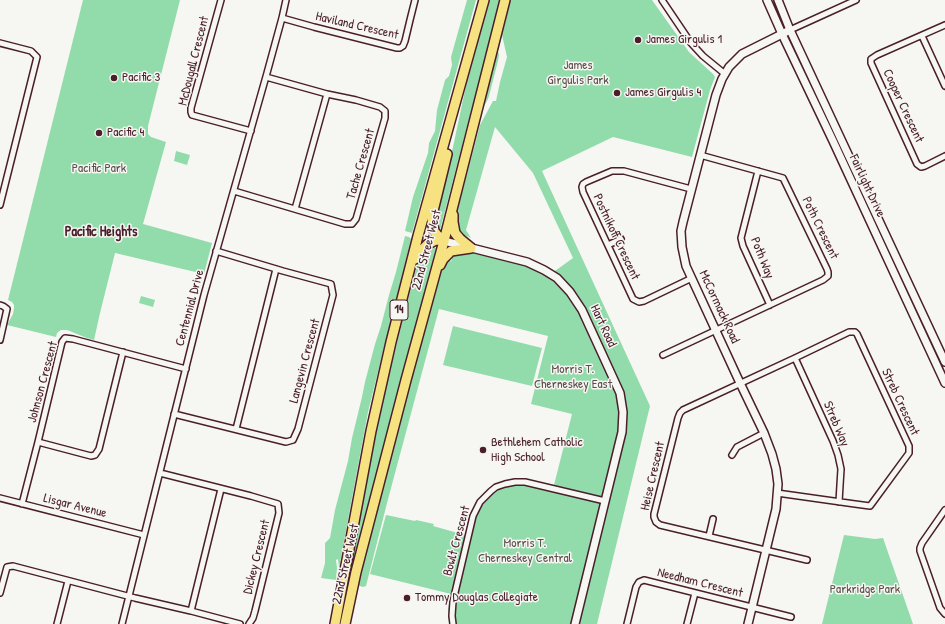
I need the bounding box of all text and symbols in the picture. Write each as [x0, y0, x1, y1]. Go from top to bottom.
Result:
street label: Haviland Crescent [314, 9, 400, 43]
street label: McDougall Crescent [175, 15, 213, 107]
place label: James Girgulis 1 [646, 32, 722, 48]
marker: James Girgulis 1 [633, 35, 643, 45]
park label: James Girgulis Park [547, 58, 609, 89]
street label: Cooper Crescent [879, 67, 927, 145]
place label: Pacific 3 [122, 70, 160, 86]
marker: Pacific 3 [109, 73, 119, 83]
place label: James Girgulis 4 [625, 85, 701, 101]
marker: James Girgulis 4 [612, 88, 622, 98]
place label: Pacific 4 [107, 125, 144, 141]
street label: Tache Crescent [343, 127, 379, 201]
marker: Pacific 4 [94, 128, 104, 138]
street label: Fairlight Drive [846, 152, 888, 220]
park label: Pacific Park [72, 161, 126, 177]
street label: Postnikoff Crescent [589, 192, 643, 282]
street label: Poth Crescent [798, 194, 842, 262]
street label: 22nd Street West [409, 208, 445, 292]
district label: Pacific Heights [65, 224, 137, 240]
street label: Poth Way [747, 235, 777, 281]
street label: Centennial Drive [172, 268, 208, 348]
street label: McCormack Road [695, 268, 743, 346]
road number: 14 [390, 300, 408, 320]
street label: Hart Road [586, 302, 620, 350]
street label: Langevin Crescent [286, 317, 324, 405]
street label: Johnson Crescent [25, 340, 61, 424]
park label: Morris T. Cherneskey East [534, 362, 612, 393]
street label: Streb Crescent [878, 366, 922, 438]
street label: Streb Way [820, 399, 852, 449]
place label: Bethlehem Catholic High School [491, 435, 583, 466]
street label: Heise Crescent [638, 440, 668, 512]
marker: Bethlehem Catholic High School [478, 445, 488, 455]
street label: Lisgar Avenue [42, 491, 108, 521]
street label: Bowlt Crescent [440, 504, 474, 578]
street label: Dickey Crescent [240, 518, 274, 596]
street label: 22nd Street West [329, 522, 363, 606]
park label: Morris T. Cherneskey Central [478, 536, 572, 567]
street label: Needham Crescent [656, 565, 744, 601]
park label: Parkridge Park [830, 582, 900, 598]
place label: Tommy Douglas Collegiate [415, 590, 538, 606]
marker: Tommy Douglas Collegiate [402, 593, 412, 603]

